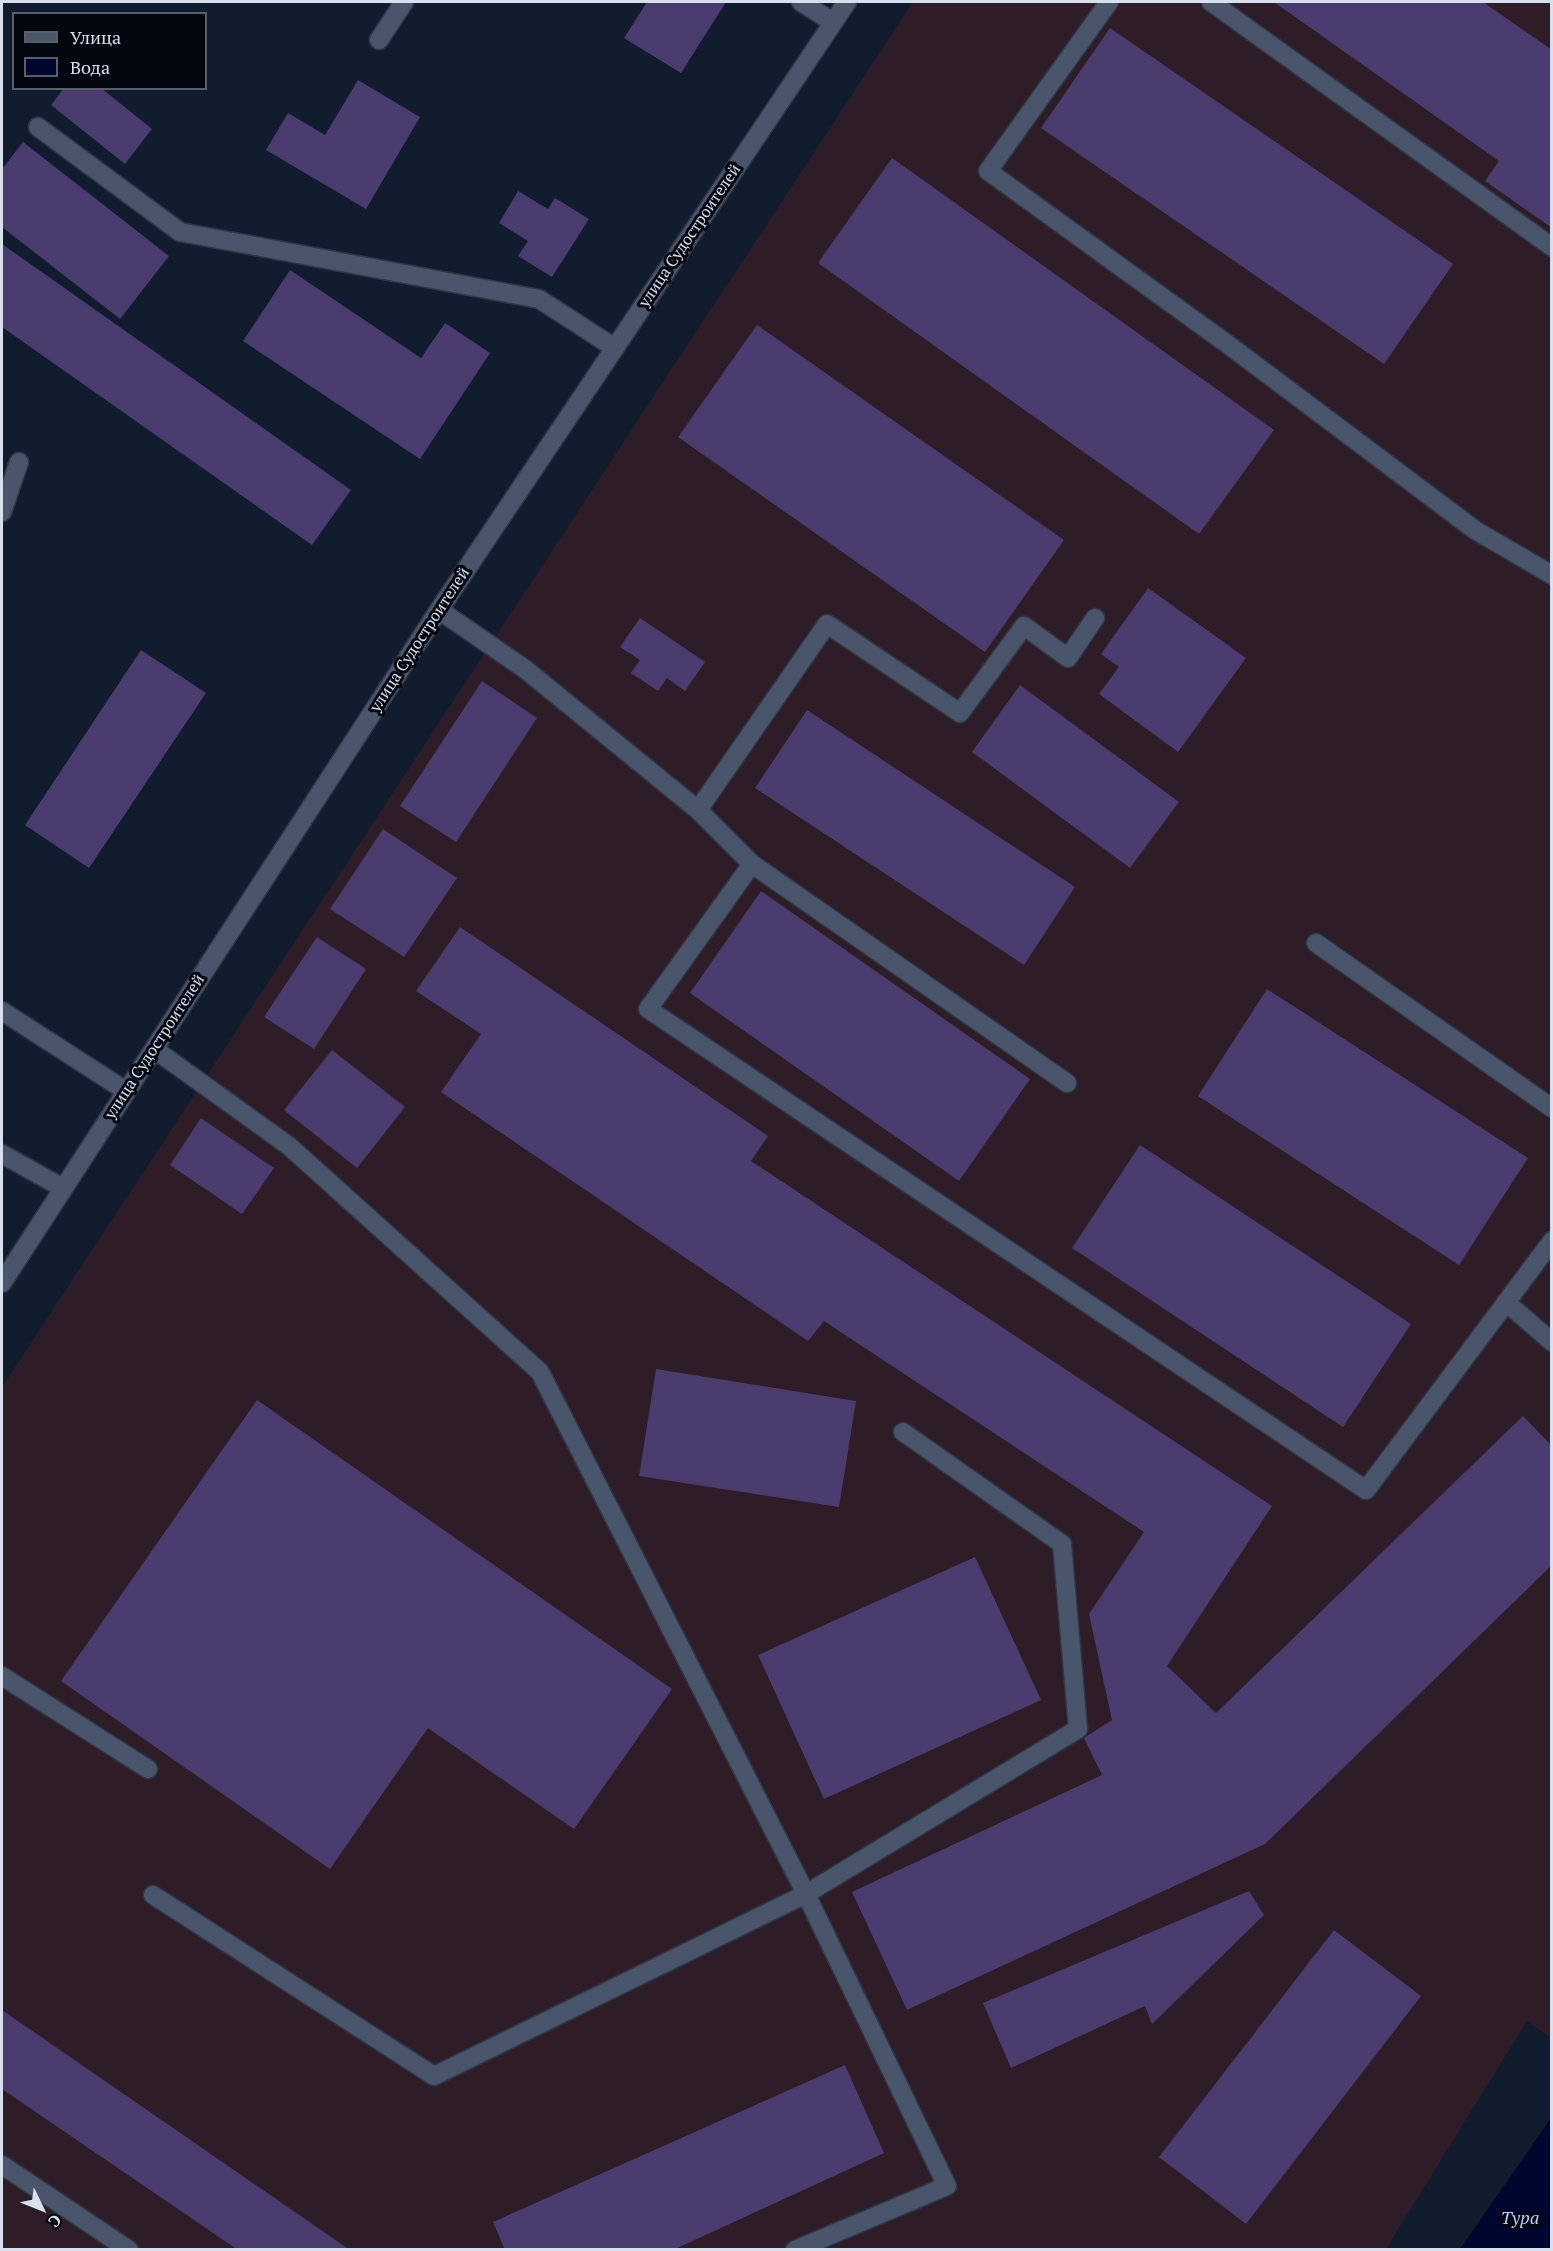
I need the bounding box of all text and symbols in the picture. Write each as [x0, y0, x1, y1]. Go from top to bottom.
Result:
legend [12, 12, 207, 90]
text: Улица [70, 25, 121, 49]
text: Вода [70, 55, 110, 79]
street label: улица Судостроителей [635, 161, 745, 311]
street label: улица Судостроителей [366, 564, 474, 716]
street label: улица Судостроителей [101, 971, 209, 1123]
north arrow [12, 2179, 72, 2239]
water label: Тура [1501, 2208, 1539, 2230]
text: С [44, 2210, 67, 2233]

